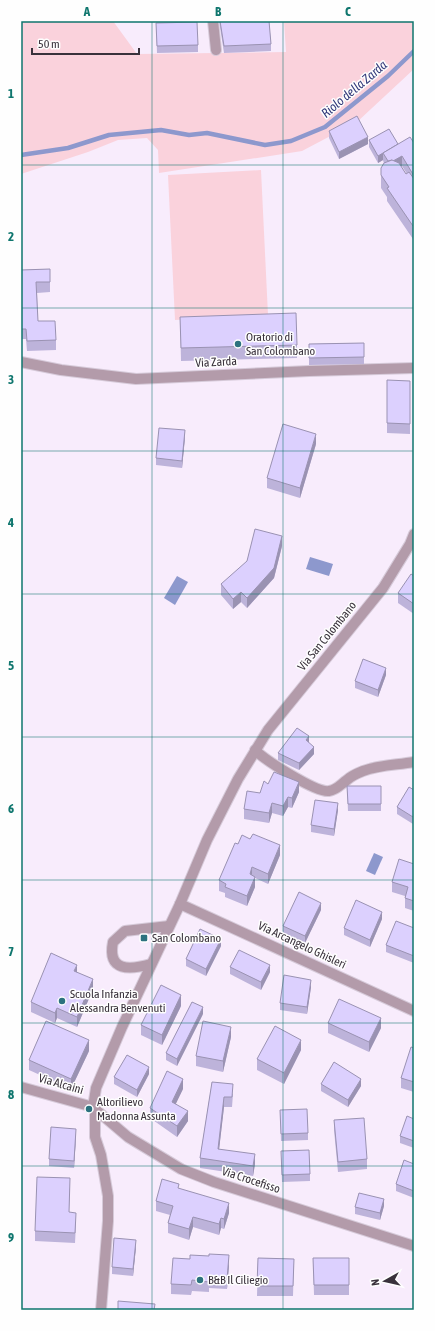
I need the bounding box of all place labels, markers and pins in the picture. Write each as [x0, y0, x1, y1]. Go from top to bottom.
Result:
place label: Oratorio di San Colombano [246, 330, 316, 358]
marker: Oratorio di San Colombano [233, 339, 243, 349]
place label: San Colombano [152, 931, 222, 945]
marker: San Colombano [139, 933, 149, 943]
place label: Scuola Infanzia Alessandra Benvenuti [70, 987, 166, 1015]
marker: Scuola Infanzia Alessandra Benvenuti [57, 996, 67, 1006]
place label: Altorilievo Madonna Assunta [97, 1095, 176, 1123]
marker: Altorilievo Madonna Assunta [84, 1104, 94, 1114]
place label: B&B Il Ciliegio [208, 1273, 269, 1287]
marker: B&B Il Ciliegio [195, 1275, 205, 1285]

